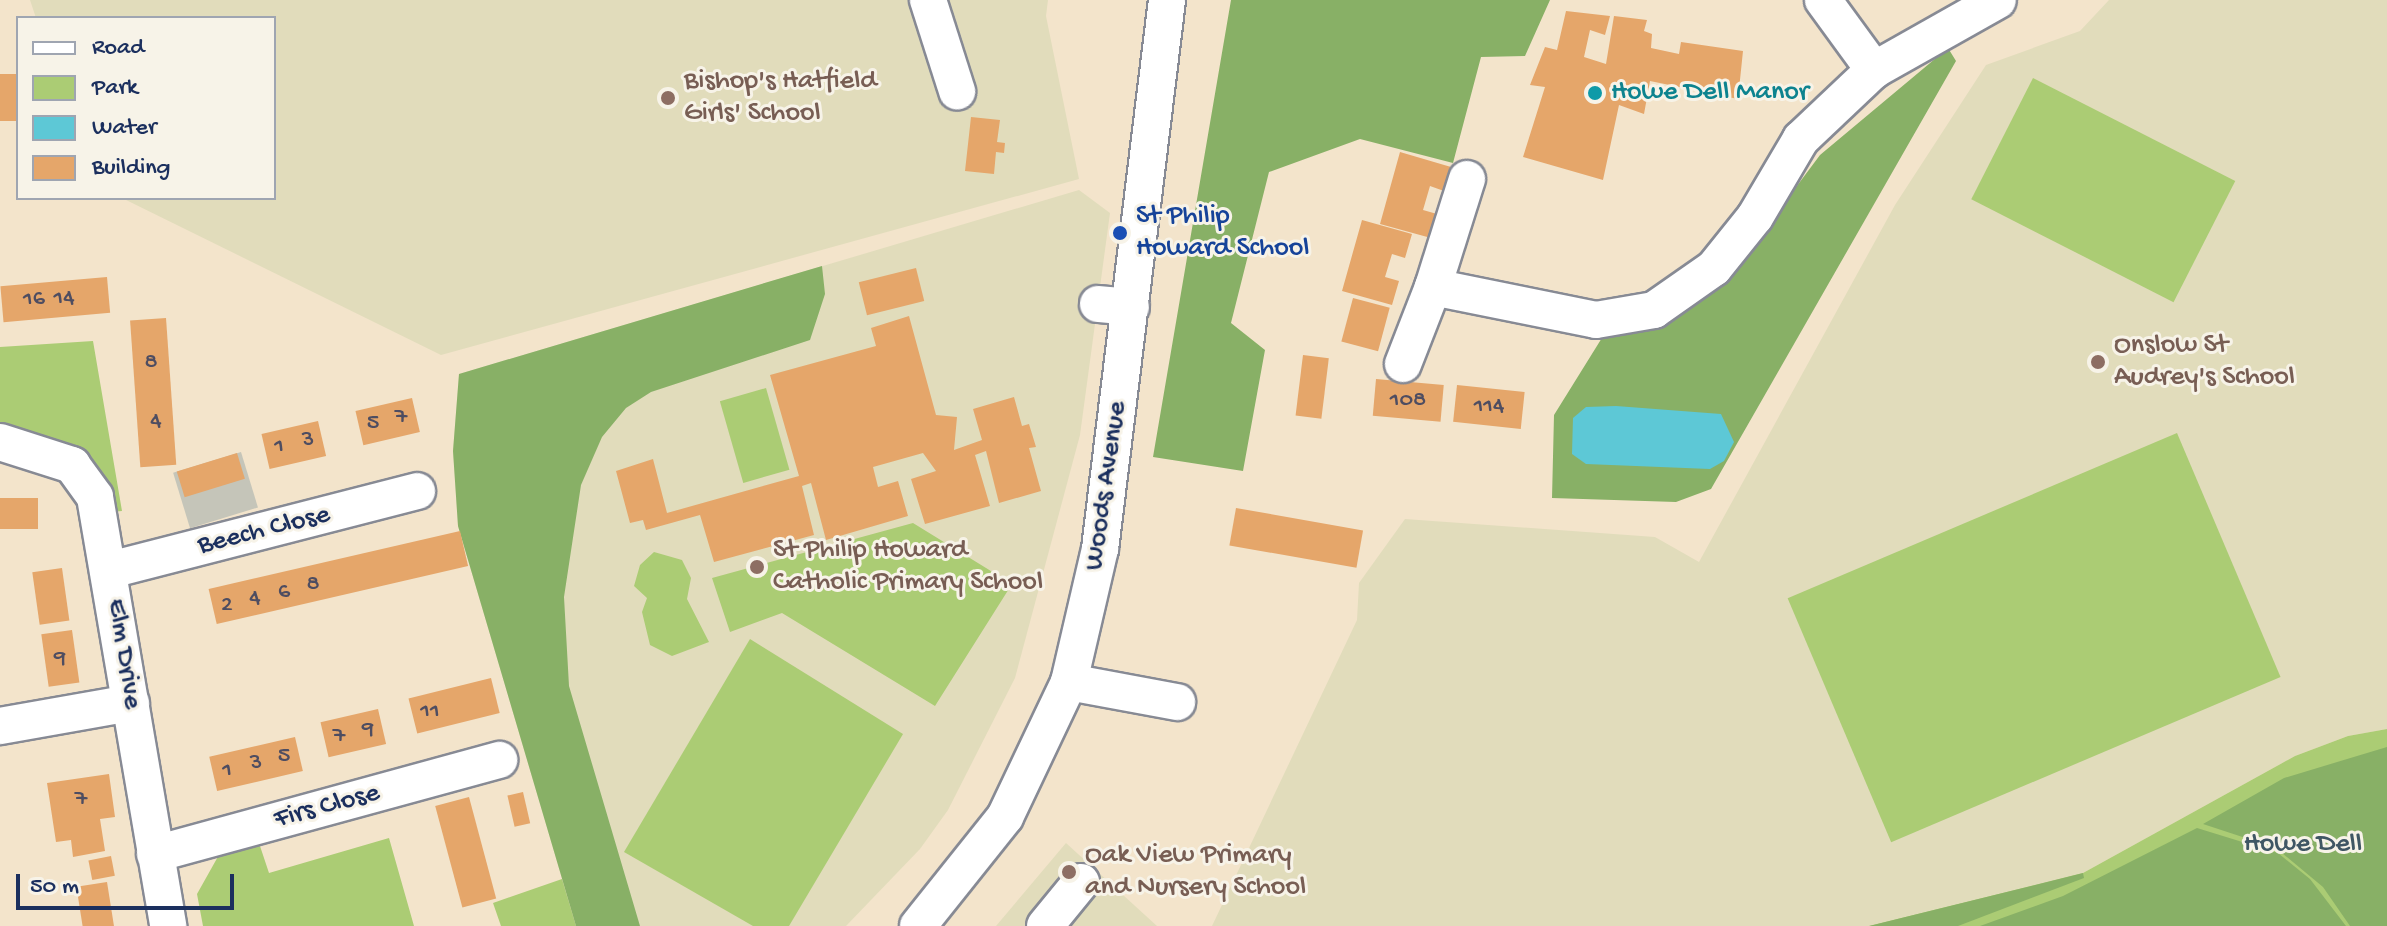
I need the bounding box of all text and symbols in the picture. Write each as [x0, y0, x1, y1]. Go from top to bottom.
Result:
legend [16, 16, 276, 200]
text: Road [92, 34, 144, 63]
place label: Bishop's Hatfield Girls' School [684, 65, 877, 131]
text: Park [92, 74, 138, 103]
place label: Howe Dell Manor [1611, 76, 1809, 110]
marker: Howe Dell Manor [1586, 84, 1604, 102]
marker: Bishop's Hatfield Girls' School [659, 89, 677, 107]
text: Water [92, 114, 156, 143]
text: Building [92, 154, 170, 183]
place label: St Philip Howard School [1136, 200, 1309, 266]
marker: St Philip Howard School [1111, 224, 1129, 242]
house number: 14 [53, 285, 75, 313]
house number: 16 [23, 286, 45, 314]
place label: Onslow St Audrey's School [2114, 329, 2295, 395]
house number: 8 [144, 349, 158, 377]
marker: Onslow St Audrey's School [2089, 353, 2107, 371]
house number: 108 [1390, 387, 1426, 415]
house number: 114 [1474, 393, 1504, 421]
street label: Woods Avenue [1079, 399, 1135, 573]
house number: 7 [395, 404, 407, 432]
house number: 4 [150, 408, 162, 436]
house number: 5 [367, 410, 379, 438]
house number: 3 [302, 427, 314, 455]
house number: 1 [274, 433, 284, 461]
street label: Beech Close [194, 498, 334, 564]
place label: St Philip Howard Catholic Primary School [773, 534, 1043, 600]
marker: St Philip Howard Catholic Primary School [748, 558, 766, 576]
house number: 8 [306, 571, 320, 599]
house number: 6 [278, 579, 290, 607]
house number: 4 [249, 585, 261, 613]
house number: 2 [221, 592, 233, 620]
street label: Elm Drive [98, 596, 148, 712]
house number: 9 [54, 645, 66, 673]
house number: 11 [420, 698, 440, 726]
house number: 9 [362, 716, 374, 744]
house number: 7 [333, 723, 345, 751]
house number: 5 [278, 743, 290, 771]
house number: 3 [250, 750, 262, 778]
house number: 1 [222, 757, 232, 785]
street label: Firs Close [271, 777, 383, 837]
house number: 7 [75, 786, 87, 814]
park label: Howe Dell [2244, 828, 2362, 862]
place label: Oak View Primary and Nursery School [1085, 839, 1306, 905]
scale bar [20, 858, 238, 908]
marker: Oak View Primary and Nursery School [1060, 863, 1078, 881]
text: 50 m [30, 873, 79, 902]

